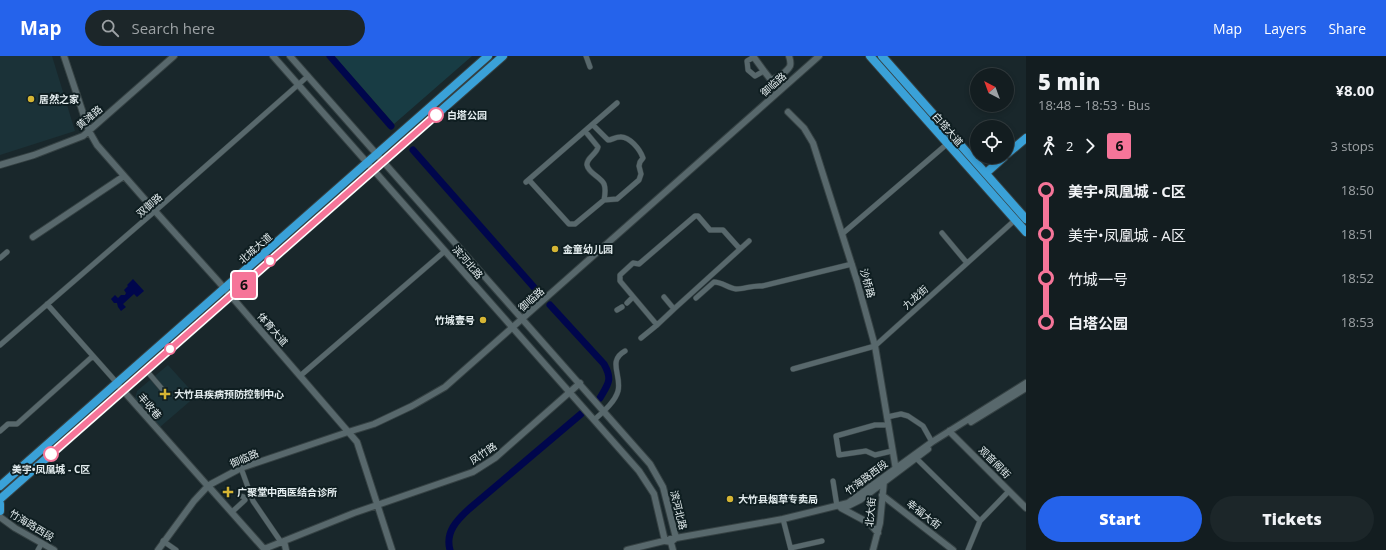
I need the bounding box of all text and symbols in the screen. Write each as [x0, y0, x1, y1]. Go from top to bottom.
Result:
search box [85, 10, 365, 46]
text: Map [20, 15, 61, 41]
icon: search [99, 17, 121, 39]
text: Search here [131, 18, 215, 38]
text: Map [1213, 19, 1242, 38]
text: Layers [1264, 19, 1306, 38]
text: Share [1328, 19, 1366, 38]
text: 5 min [1038, 66, 1101, 96]
north arrow [970, 68, 1014, 112]
map controls [970, 68, 1014, 164]
street label: 御临路 [757, 69, 789, 99]
text: ¥8.00 [1335, 80, 1374, 100]
place label: 居然之家 [39, 92, 79, 106]
marker: 居然之家 [26, 94, 36, 104]
text: 18:48 – 18:53 · Bus [1038, 96, 1150, 114]
street label: 黄滩路 [73, 102, 105, 132]
marker: 白塔公园 [428, 107, 444, 123]
place label: 白塔公园 [447, 108, 487, 122]
street label: 白塔大道 [930, 109, 966, 149]
button: locate [970, 120, 1014, 164]
icon: walk [1038, 135, 1060, 157]
icon: forward [1079, 135, 1101, 157]
text: 6 [1115, 136, 1123, 155]
text: 2 [1066, 137, 1073, 155]
text: 3 stops [1330, 137, 1374, 155]
text: 美宇•凤凰城 - C区 [1068, 181, 1186, 201]
text: 18:50 [1341, 181, 1374, 199]
street label: 双御路 [133, 190, 165, 220]
text: 美宇•凤凰城 - A区 [1068, 225, 1186, 245]
text: 18:51 [1341, 225, 1374, 243]
street label: 北城大道 [235, 230, 275, 266]
street label: 滨河北路 [450, 242, 486, 282]
place label: 金童幼儿园 [562, 242, 613, 256]
marker: 金童幼儿园 [550, 244, 560, 254]
unlabelled marker [264, 255, 276, 267]
street label: 沙桥路 [857, 267, 879, 299]
text: 竹城一号 [1068, 269, 1128, 289]
text: 18:52 [1341, 269, 1374, 287]
line badge: 6 [231, 272, 257, 298]
text: 6 [240, 275, 248, 294]
street label: 九龙街 [899, 282, 931, 312]
street label: 御临路 [515, 284, 547, 314]
street label: 体育大道 [255, 309, 291, 349]
place label: 竹城壹号 [434, 313, 475, 327]
text: 白塔公园 [1068, 313, 1128, 333]
text: 18:53 [1341, 313, 1374, 331]
marker: 竹城壹号 [478, 315, 488, 325]
unlabelled marker [164, 343, 176, 355]
place label: 大竹县疾病预防控制中心 [174, 387, 284, 401]
marker: 大竹县疾病预防控制中心 [159, 388, 171, 400]
street label: 丰收巷 [135, 390, 165, 422]
street label: 凤竹路 [467, 439, 499, 467]
street label: 观音阁街 [976, 443, 1014, 481]
marker: 美宇•凤凰城 - C区 [43, 446, 59, 462]
street label: 御临路 [227, 446, 261, 470]
street label: 竹海路西段 [842, 456, 890, 498]
place label: 美宇•凤凰城 - C区 [12, 462, 90, 476]
place label: 广聚堂中西医结合诊所 [237, 485, 337, 499]
marker: 广聚堂中西医结合诊所 [222, 486, 234, 498]
street label: 滨河北路 [667, 489, 691, 531]
place label: 大竹县烟草专卖局 [738, 492, 818, 506]
marker: 大竹县烟草专卖局 [725, 494, 735, 504]
street label: 北大街 [861, 496, 879, 528]
street label: 幸福大街 [904, 496, 944, 532]
button: Start [1038, 496, 1202, 542]
button: Tickets [1210, 496, 1374, 542]
street label: 竹海路西段 [7, 506, 57, 544]

